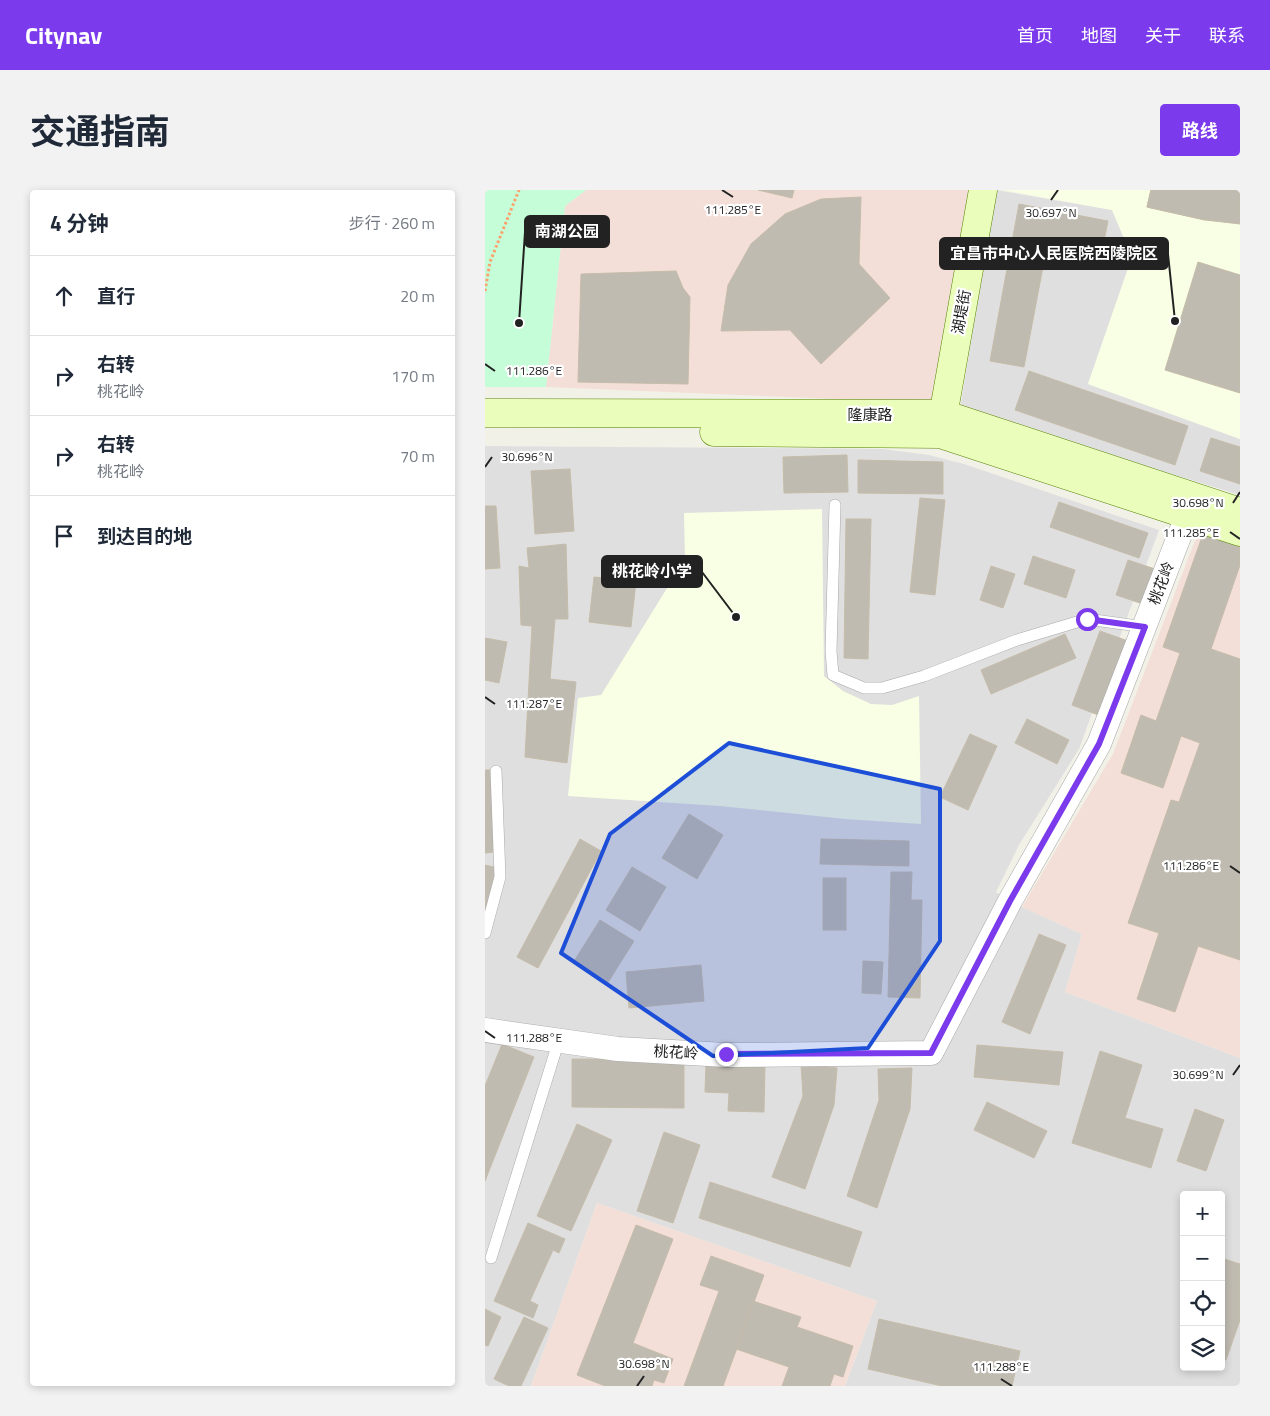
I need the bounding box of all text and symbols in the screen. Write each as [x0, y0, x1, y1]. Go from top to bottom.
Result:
text: Citynav [25, 17, 102, 53]
text: 首页 [1017, 22, 1053, 49]
text: 地图 [1081, 22, 1117, 49]
text: 关于 [1145, 22, 1181, 49]
text: 联系 [1209, 22, 1245, 49]
text: 交通指南 [30, 104, 170, 158]
button: 路线 [1160, 104, 1240, 156]
text: 111.285°E [705, 200, 761, 219]
text: 30.697°N [1025, 203, 1077, 222]
text: 4 分钟 [50, 207, 108, 239]
text: 步行 · 260 m [349, 211, 435, 235]
callout: 南湖公园 [525, 216, 609, 247]
text: 南湖公园 [535, 219, 599, 243]
callout: 宜昌市中心人民医院西陵院区 [940, 238, 1168, 269]
text: 宜昌市中心人民医院西陵院区 [950, 241, 1158, 265]
text: 直行 [97, 281, 135, 310]
icon: ahead [50, 282, 78, 310]
text: 20 m [400, 284, 435, 308]
street label: 湖堤街 [946, 288, 976, 336]
text: 右转 [97, 349, 135, 378]
text: 111.286°E [506, 361, 562, 380]
icon: right [50, 362, 78, 390]
text: 170 m [391, 364, 435, 388]
text: 桃花岭 [97, 379, 145, 403]
street label: 隆康路 [847, 403, 893, 426]
text: 右转 [97, 429, 135, 458]
icon: right [50, 442, 78, 470]
text: 70 m [400, 444, 435, 468]
text: 30.696°N [501, 447, 553, 466]
text: 桃花岭 [97, 459, 145, 483]
text: 30.698°N [1172, 493, 1224, 512]
text: 到达目的地 [97, 521, 192, 550]
icon: arrive [50, 522, 78, 550]
text: 111.285°E [1163, 523, 1219, 542]
callout: 桃花岭小学 [602, 556, 702, 587]
street label: 桃花岭 [1142, 558, 1180, 608]
text: 桃花岭小学 [612, 559, 692, 583]
route start [1076, 608, 1099, 631]
text: 111.287°E [506, 694, 562, 713]
text: 111.286°E [1163, 856, 1219, 875]
text: 111.288°E [506, 1028, 562, 1047]
street label: 桃花岭 [653, 1039, 699, 1065]
route end [715, 1043, 738, 1066]
text: 30.699°N [1172, 1065, 1224, 1084]
map controls [1180, 1191, 1225, 1371]
button: + [1180, 1191, 1225, 1236]
button: − [1180, 1236, 1225, 1281]
button: locate [1180, 1281, 1225, 1326]
button: layers [1180, 1326, 1225, 1371]
text: 30.698°N [618, 1354, 670, 1373]
text: 111.288°E [973, 1357, 1029, 1376]

